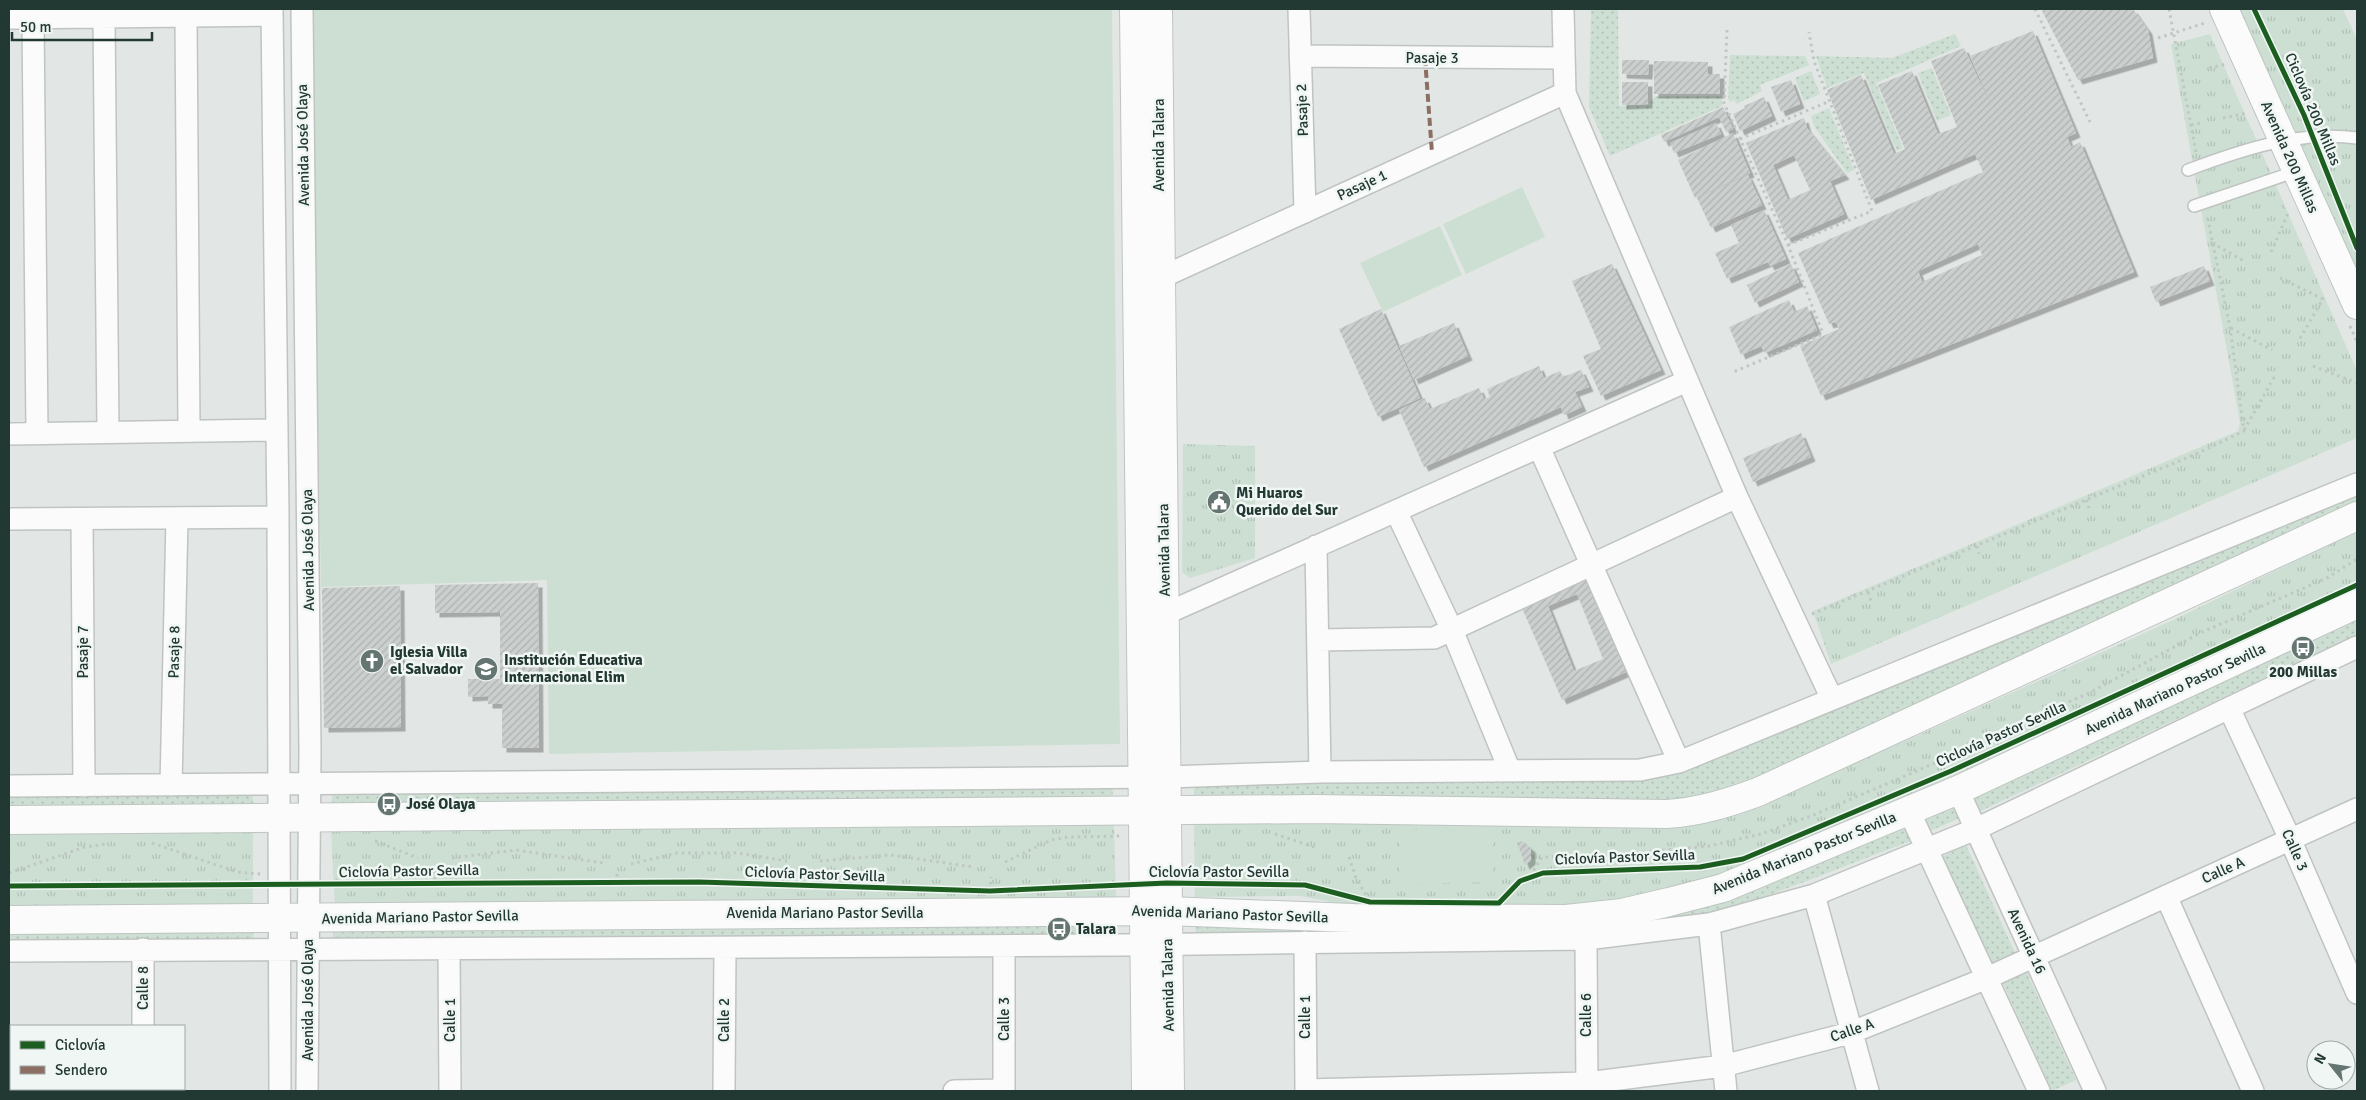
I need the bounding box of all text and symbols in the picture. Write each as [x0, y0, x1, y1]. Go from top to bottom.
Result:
scale bar [12, 10, 152, 42]
text: 50 m [20, 18, 51, 36]
street label: Pasaje 3 [1405, 49, 1459, 67]
street label: Ciclovía 200 Millas [2281, 50, 2345, 168]
street label: Pasaje 2 [1292, 83, 1312, 137]
street label: Avenida José Olaya [293, 84, 313, 206]
street label: Avenida Talara [1150, 98, 1168, 192]
street label: Avenida 200 Millas [2257, 98, 2323, 216]
street label: Pasaje 1 [1334, 166, 1390, 204]
place label: Mi Huaros Querido del Sur [1236, 484, 1338, 519]
street label: Avenida José Olaya [298, 489, 318, 611]
public building icon: Mi Huaros Querido del Sur [1206, 489, 1232, 515]
street label: Avenida Talara [1154, 503, 1174, 597]
street label: Pasaje 7 [74, 625, 92, 679]
street label: Pasaje 8 [165, 625, 183, 679]
bus stop icon: 200 Millas [2290, 635, 2316, 661]
street label: Avenida Mariano Pastor Sevilla [2082, 639, 2268, 739]
place label: Iglesia Villa el Salvador [390, 643, 468, 678]
church icon: Iglesia Villa el Salvador [359, 648, 385, 674]
place label: Institución Educativa Internacional Elim [504, 651, 643, 686]
school or university icon: Institución Educativa Internacional Elim [473, 656, 499, 682]
place label: 200 Millas [2269, 663, 2337, 681]
street label: Ciclovía Pastor Sevilla [1933, 697, 2069, 771]
bus stop icon: José Olaya [376, 791, 402, 817]
place label: José Olaya [406, 795, 476, 813]
street label: Avenida Mariano Pastor Sevilla [1709, 808, 1899, 898]
street label: Calle 3 [2278, 826, 2312, 874]
street label: Ciclovía Pastor Sevilla [1554, 846, 1696, 868]
street label: Calle A [2199, 853, 2247, 887]
street label: Ciclovía Pastor Sevilla [339, 861, 479, 881]
street label: Ciclovía Pastor Sevilla [744, 863, 886, 885]
street label: Ciclovía Pastor Sevilla [1149, 863, 1289, 881]
street label: Avenida Mariano Pastor Sevilla [1131, 902, 1329, 926]
street label: Avenida Mariano Pastor Sevilla [726, 904, 924, 922]
street label: Avenida 16 [2004, 905, 2050, 977]
street label: Avenida Mariano Pastor Sevilla [321, 906, 519, 928]
bus stop icon: Talara [1046, 916, 1072, 942]
place label: Talara [1076, 920, 1117, 938]
street label: Avenida Talara [1158, 938, 1178, 1032]
street label: Avenida José Olaya [299, 939, 317, 1061]
street label: Calle 8 [134, 966, 152, 1010]
street label: Calle 6 [1577, 993, 1595, 1037]
street label: Calle 1 [1296, 995, 1314, 1039]
street label: Calle 3 [995, 997, 1013, 1041]
street label: Calle 1 [441, 998, 459, 1042]
street label: Calle 2 [715, 998, 733, 1042]
street label: Calle A [1828, 1014, 1876, 1046]
legend [10, 1025, 185, 1090]
text: Ciclovía [55, 1036, 106, 1054]
north arrow [2306, 1040, 2356, 1090]
text: N [2310, 1050, 2330, 1067]
text: Sendero [55, 1061, 108, 1079]

